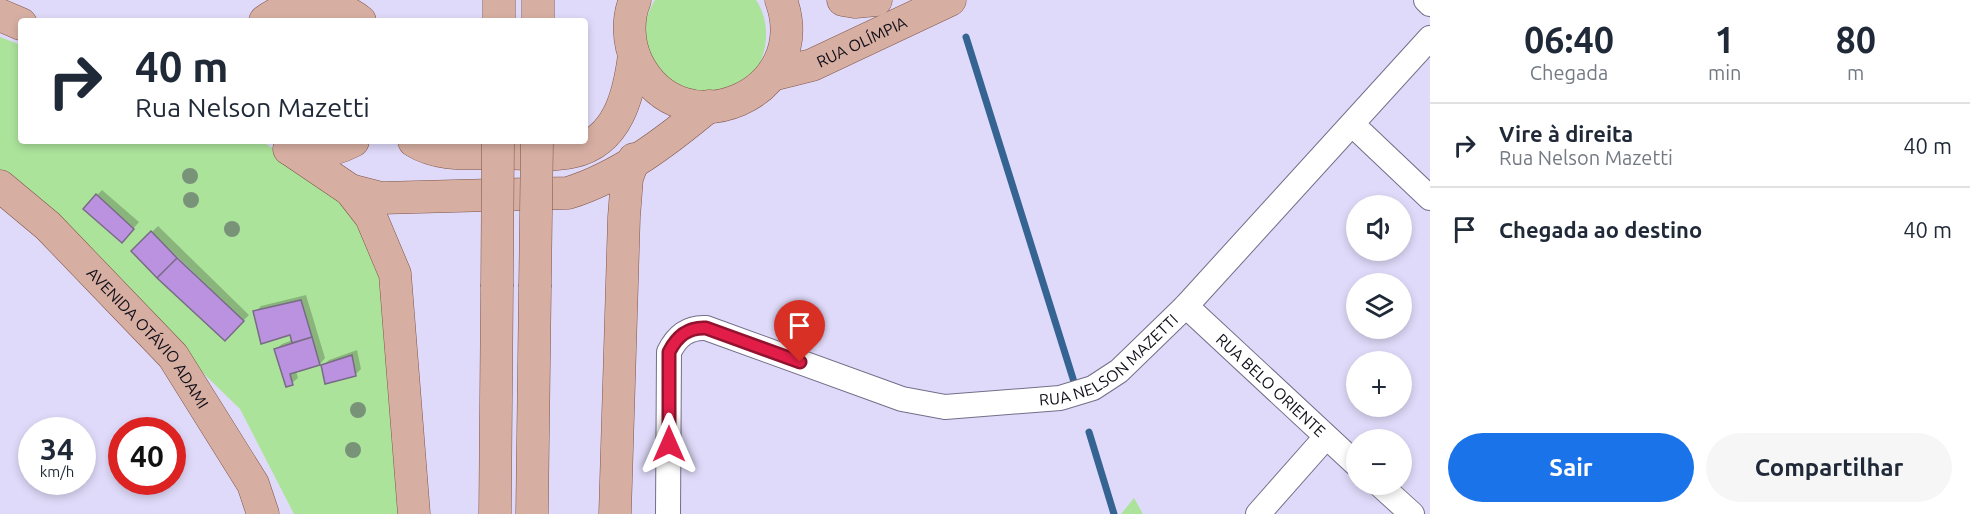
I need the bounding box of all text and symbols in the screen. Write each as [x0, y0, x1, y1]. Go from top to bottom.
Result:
street label: RUA OLÍMPIA [814, 12, 910, 71]
text: 06:40 [1524, 19, 1614, 60]
text: 1 [1715, 19, 1735, 60]
text: 80 [1835, 19, 1876, 60]
icon: right [36, 42, 114, 120]
text: 40 m [135, 43, 229, 90]
text: Chegada [1530, 61, 1608, 84]
text: min [1708, 61, 1742, 84]
text: m [1847, 61, 1864, 84]
text: Rua Nelson Mazetti [135, 92, 370, 122]
text: Vire à direita [1499, 121, 1633, 146]
icon: right [1448, 129, 1481, 162]
text: 40 m [1903, 133, 1952, 158]
text: Rua Nelson Mazetti [1499, 146, 1673, 169]
map controls [1346, 195, 1412, 495]
button: sound [1346, 195, 1412, 261]
icon: arrive [1448, 213, 1481, 246]
text: Chegada ao destino [1499, 217, 1702, 242]
text: 40 m [1903, 217, 1952, 242]
street label: AVENIDA OTÁVIO ADAMI [84, 264, 212, 412]
button: layers [1346, 273, 1412, 339]
pin [774, 300, 825, 362]
icon: arrive [783, 309, 816, 342]
street label: RUA NELSON MAZETTI [1038, 310, 1181, 409]
street label: RUA BELO ORIENTE [1213, 330, 1329, 440]
button: + [1346, 351, 1412, 417]
position arrow [637, 412, 701, 476]
speed limit sign: 40 [108, 417, 186, 495]
button: − [1346, 429, 1412, 495]
text: 34 [40, 432, 74, 466]
button: Sair [1448, 433, 1694, 502]
button: Compartilhar [1706, 433, 1952, 502]
text: km/h [40, 463, 74, 480]

